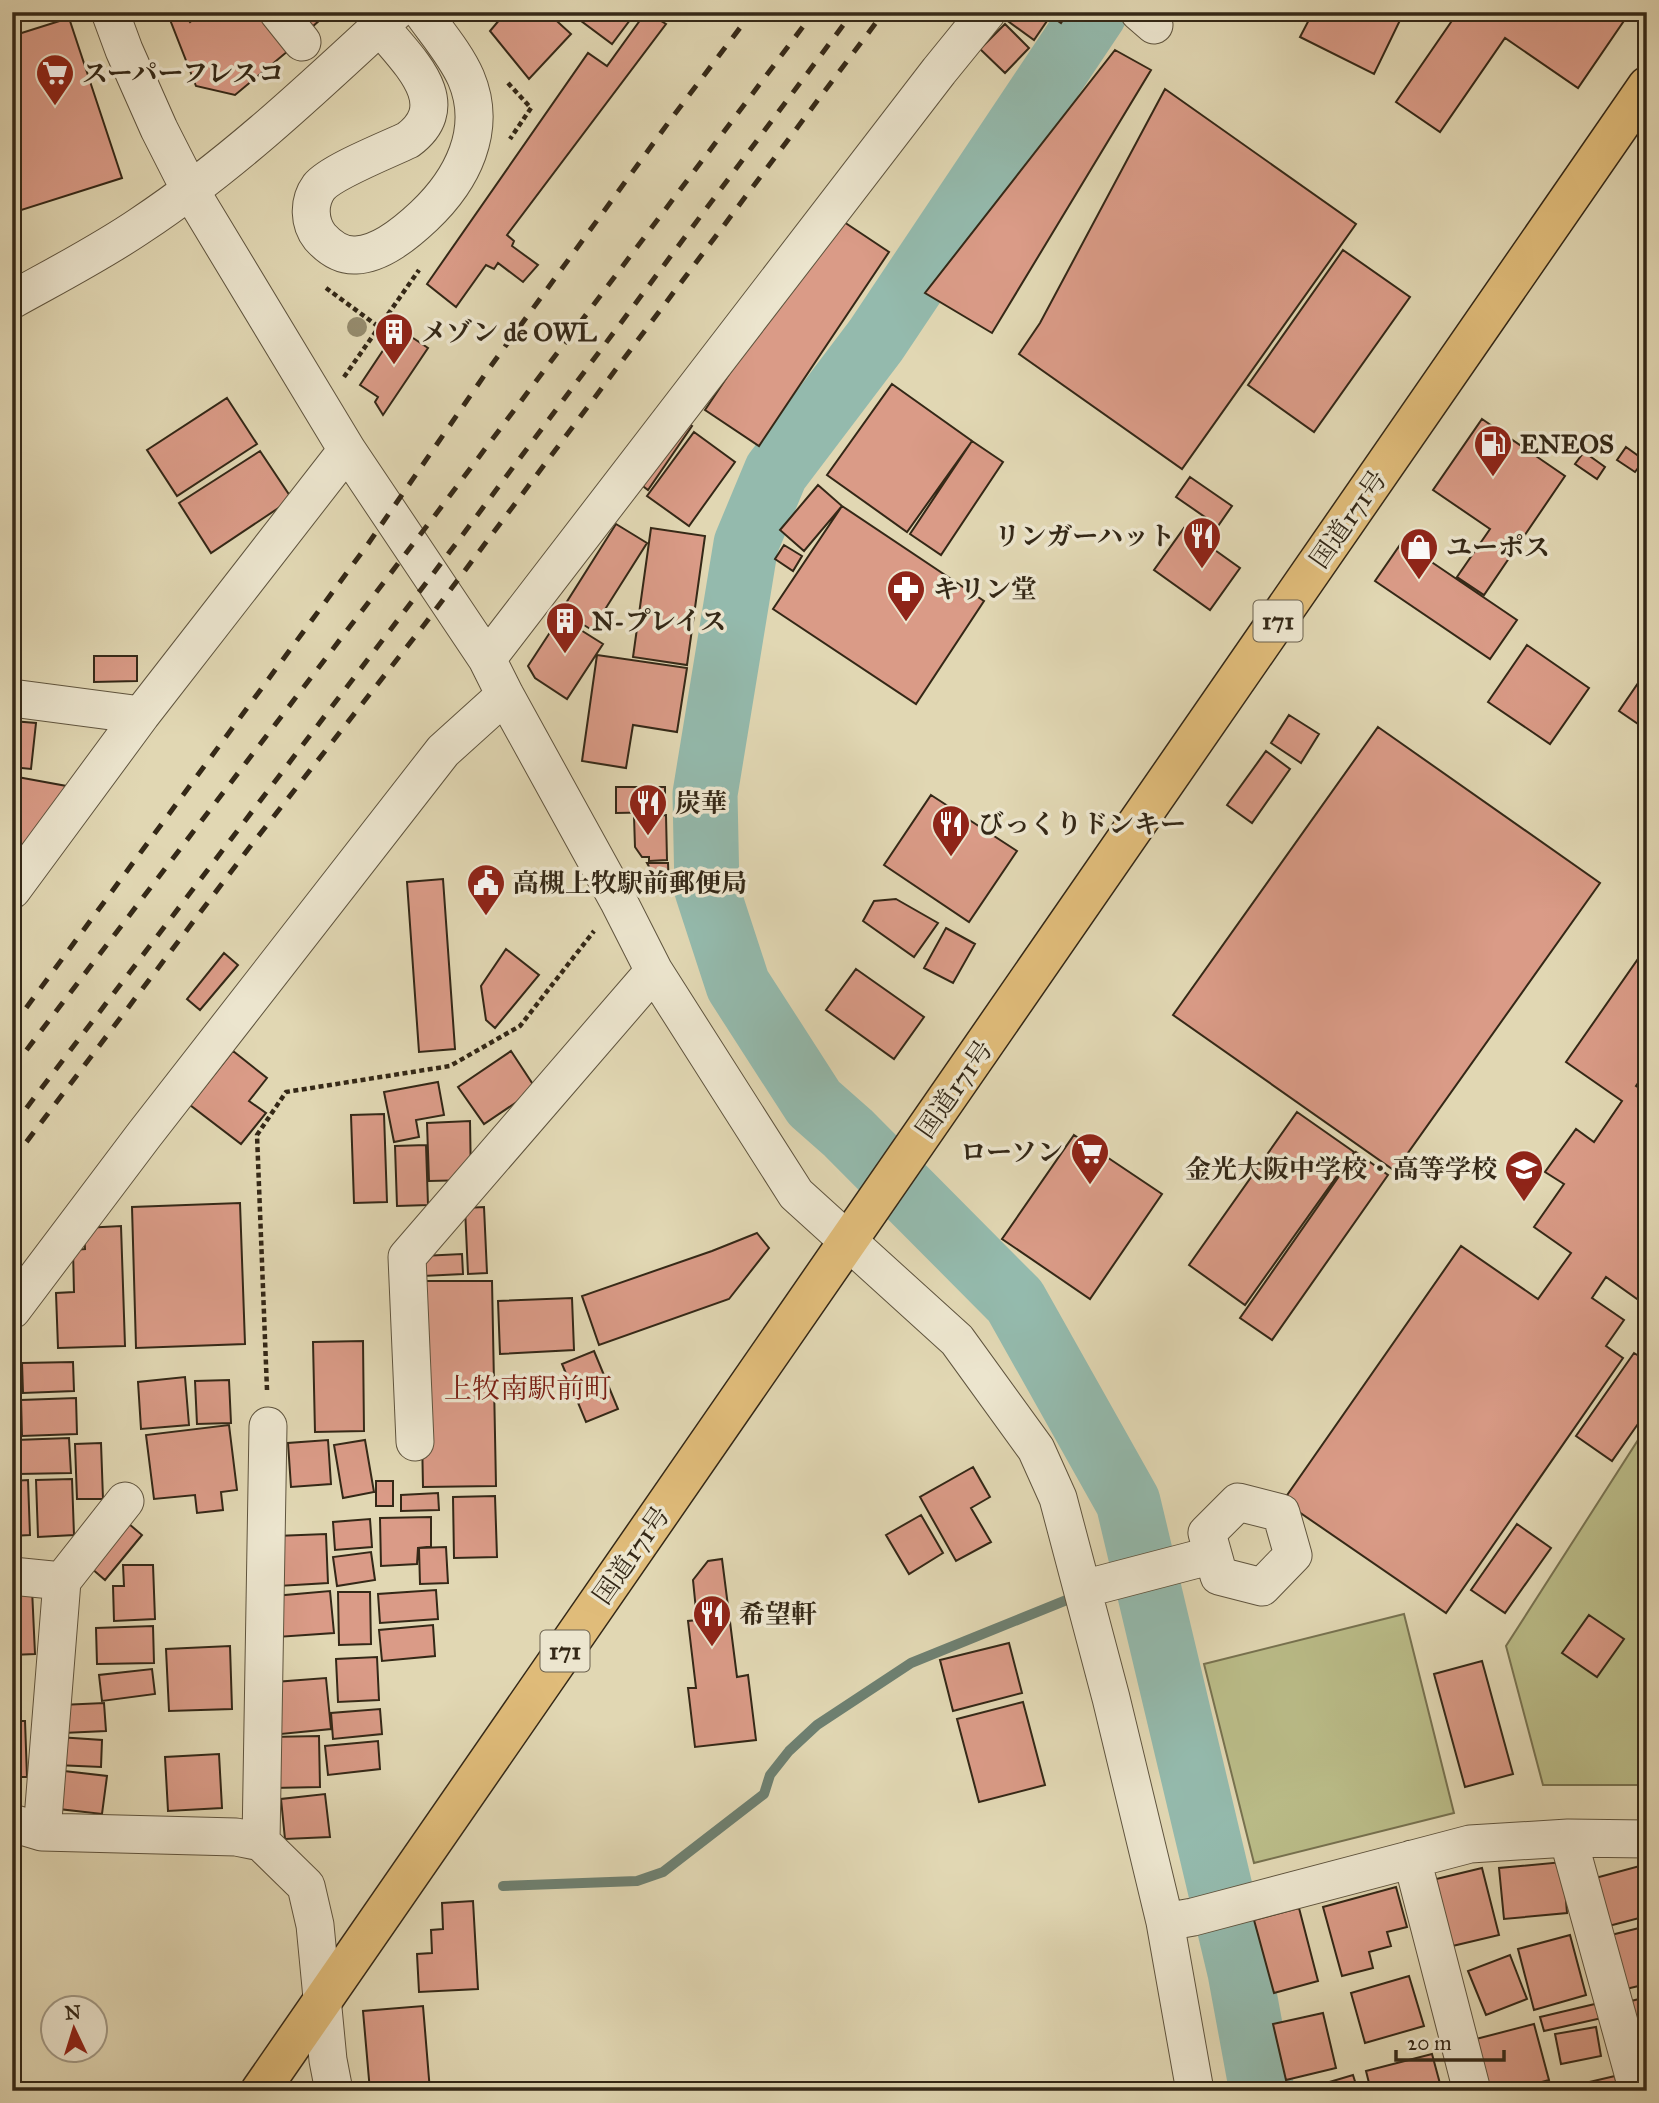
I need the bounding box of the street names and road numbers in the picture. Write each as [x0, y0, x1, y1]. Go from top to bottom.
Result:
street label: 国道171号 [1303, 464, 1393, 574]
road number: 171 [1254, 600, 1302, 642]
street label: 国道171号 [909, 1034, 999, 1144]
street label: 国道171号 [586, 1500, 676, 1610]
road number: 171 [540, 1630, 590, 1672]

